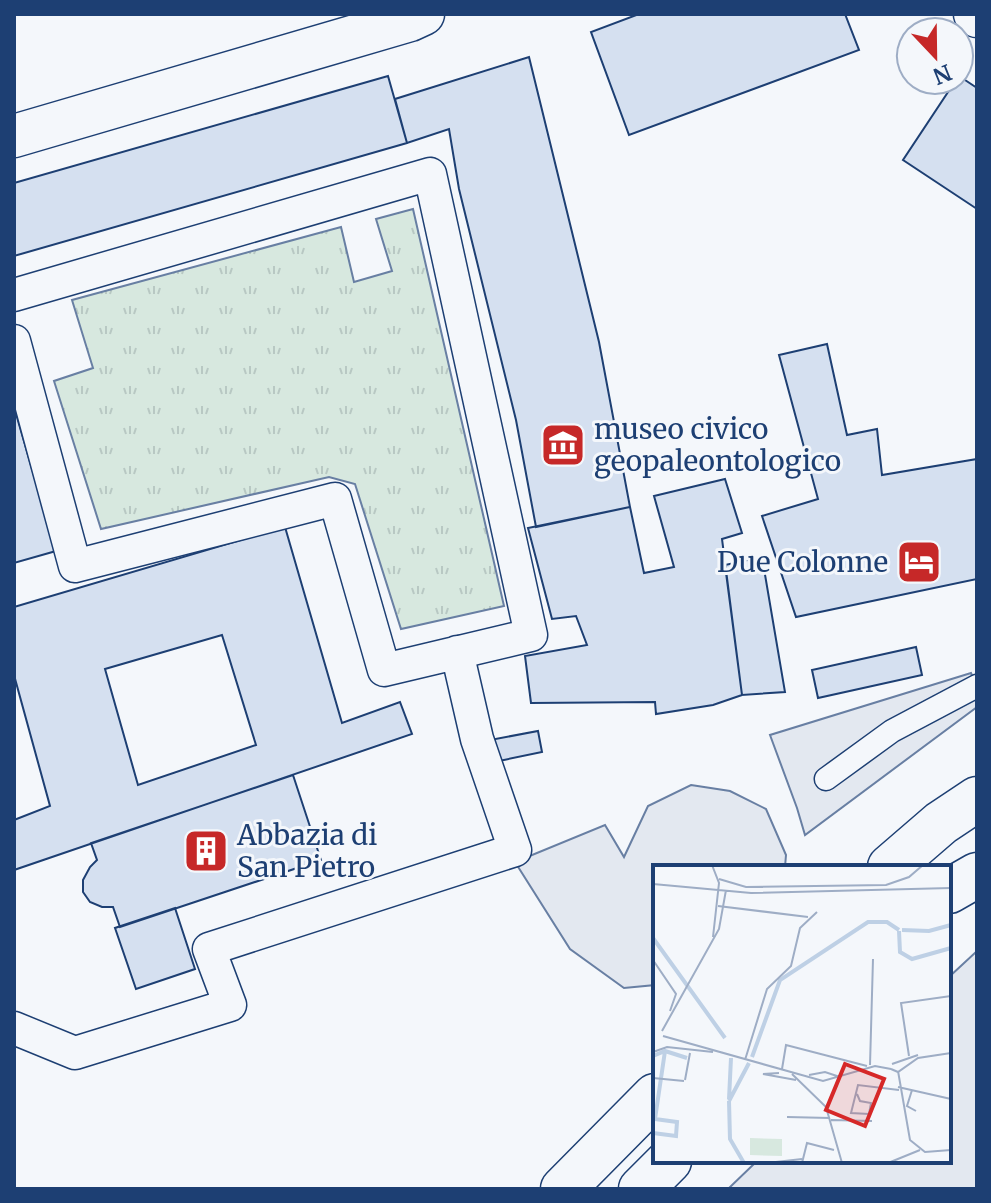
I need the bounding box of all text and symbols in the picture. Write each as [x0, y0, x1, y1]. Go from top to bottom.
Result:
north arrow [895, 16, 975, 96]
text: N [929, 58, 956, 91]
place label: museo civico geopaleontologico [594, 411, 841, 479]
museum icon: museo civico geopaleontologico [539, 421, 587, 469]
hotel icon: Due Colonne [895, 538, 943, 586]
place label: Due Colonne [717, 544, 888, 580]
place label: Abbazia di San Pietro [236, 817, 377, 885]
building icon: Abbazia di San Pietro [182, 827, 230, 875]
inset map [653, 865, 951, 1163]

